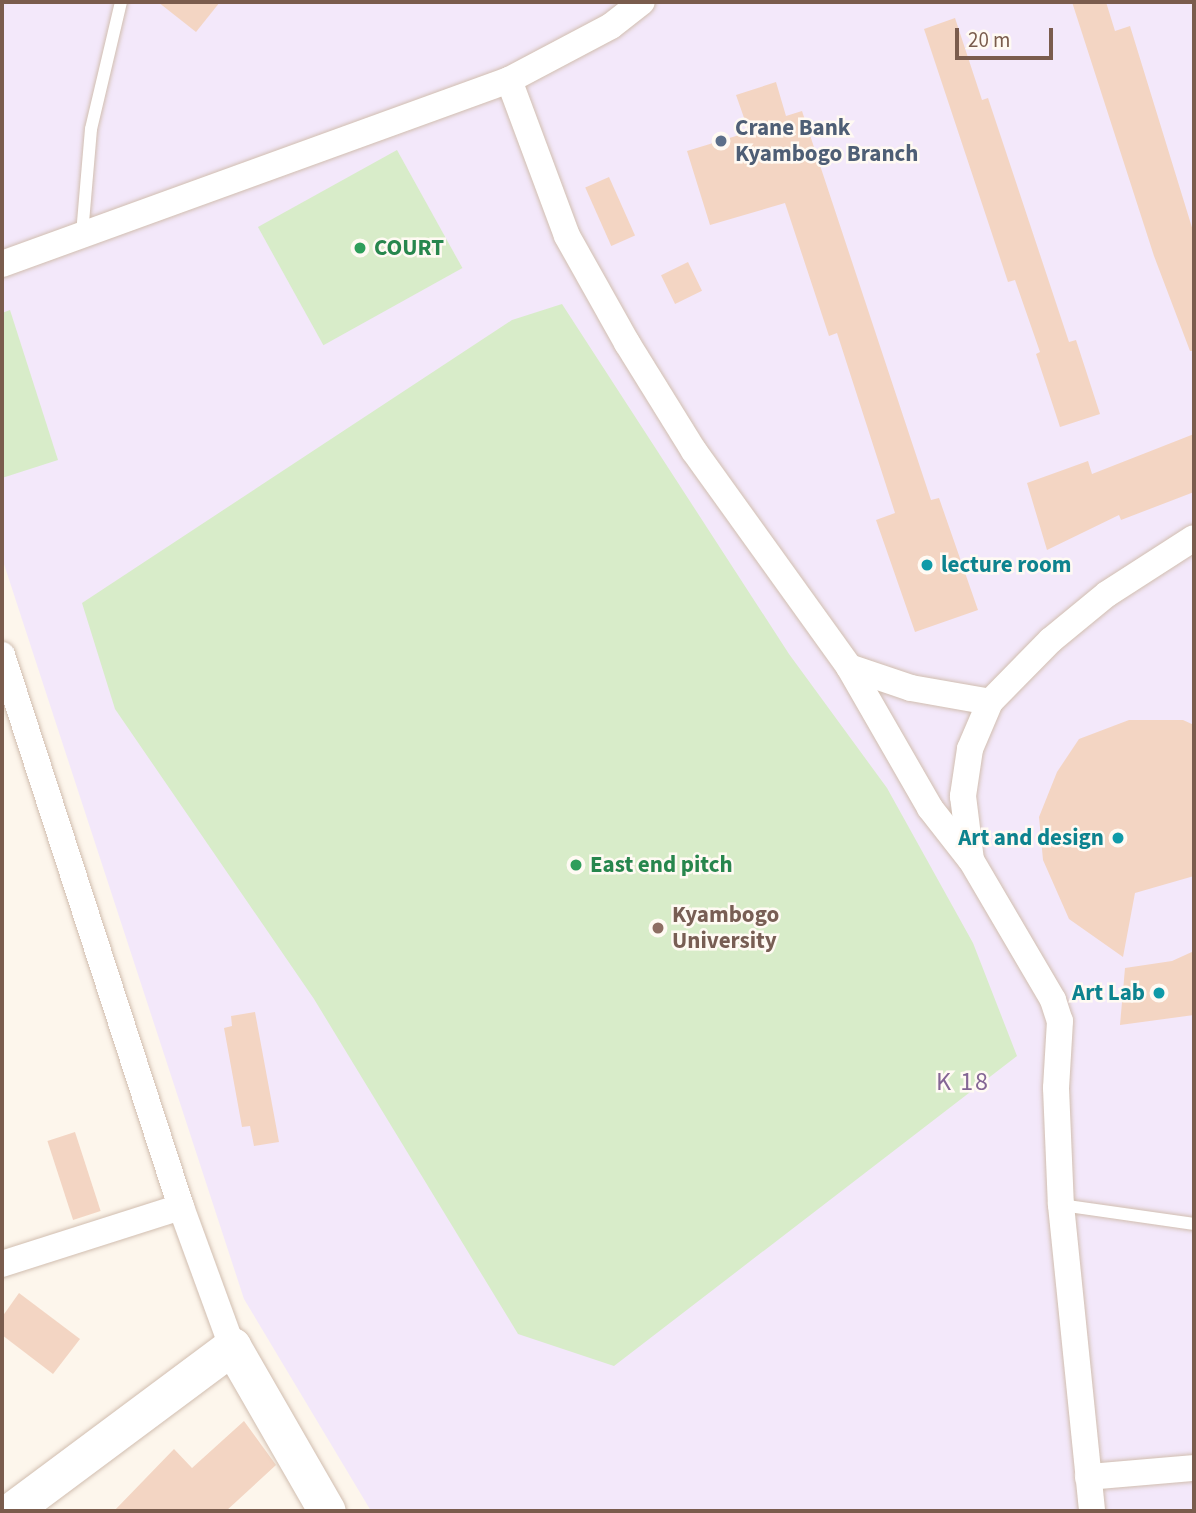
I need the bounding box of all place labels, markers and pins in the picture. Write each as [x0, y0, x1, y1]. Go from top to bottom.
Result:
place label: Crane Bank Kyambogo Branch [735, 114, 918, 168]
marker: Crane Bank Kyambogo Branch [713, 133, 729, 149]
place label: COURT [374, 234, 444, 262]
marker: COURT [352, 240, 368, 256]
place label: lecture room [941, 551, 1072, 579]
marker: lecture room [919, 557, 935, 573]
place label: Art and design [958, 824, 1104, 852]
marker: Art and design [1110, 830, 1126, 846]
place label: East end pitch [590, 851, 733, 879]
marker: East end pitch [568, 857, 584, 873]
place label: Kyambogo University [672, 901, 779, 955]
marker: Kyambogo University [650, 920, 666, 936]
place label: Art Lab [1072, 979, 1145, 1007]
marker: Art Lab [1151, 985, 1167, 1001]

